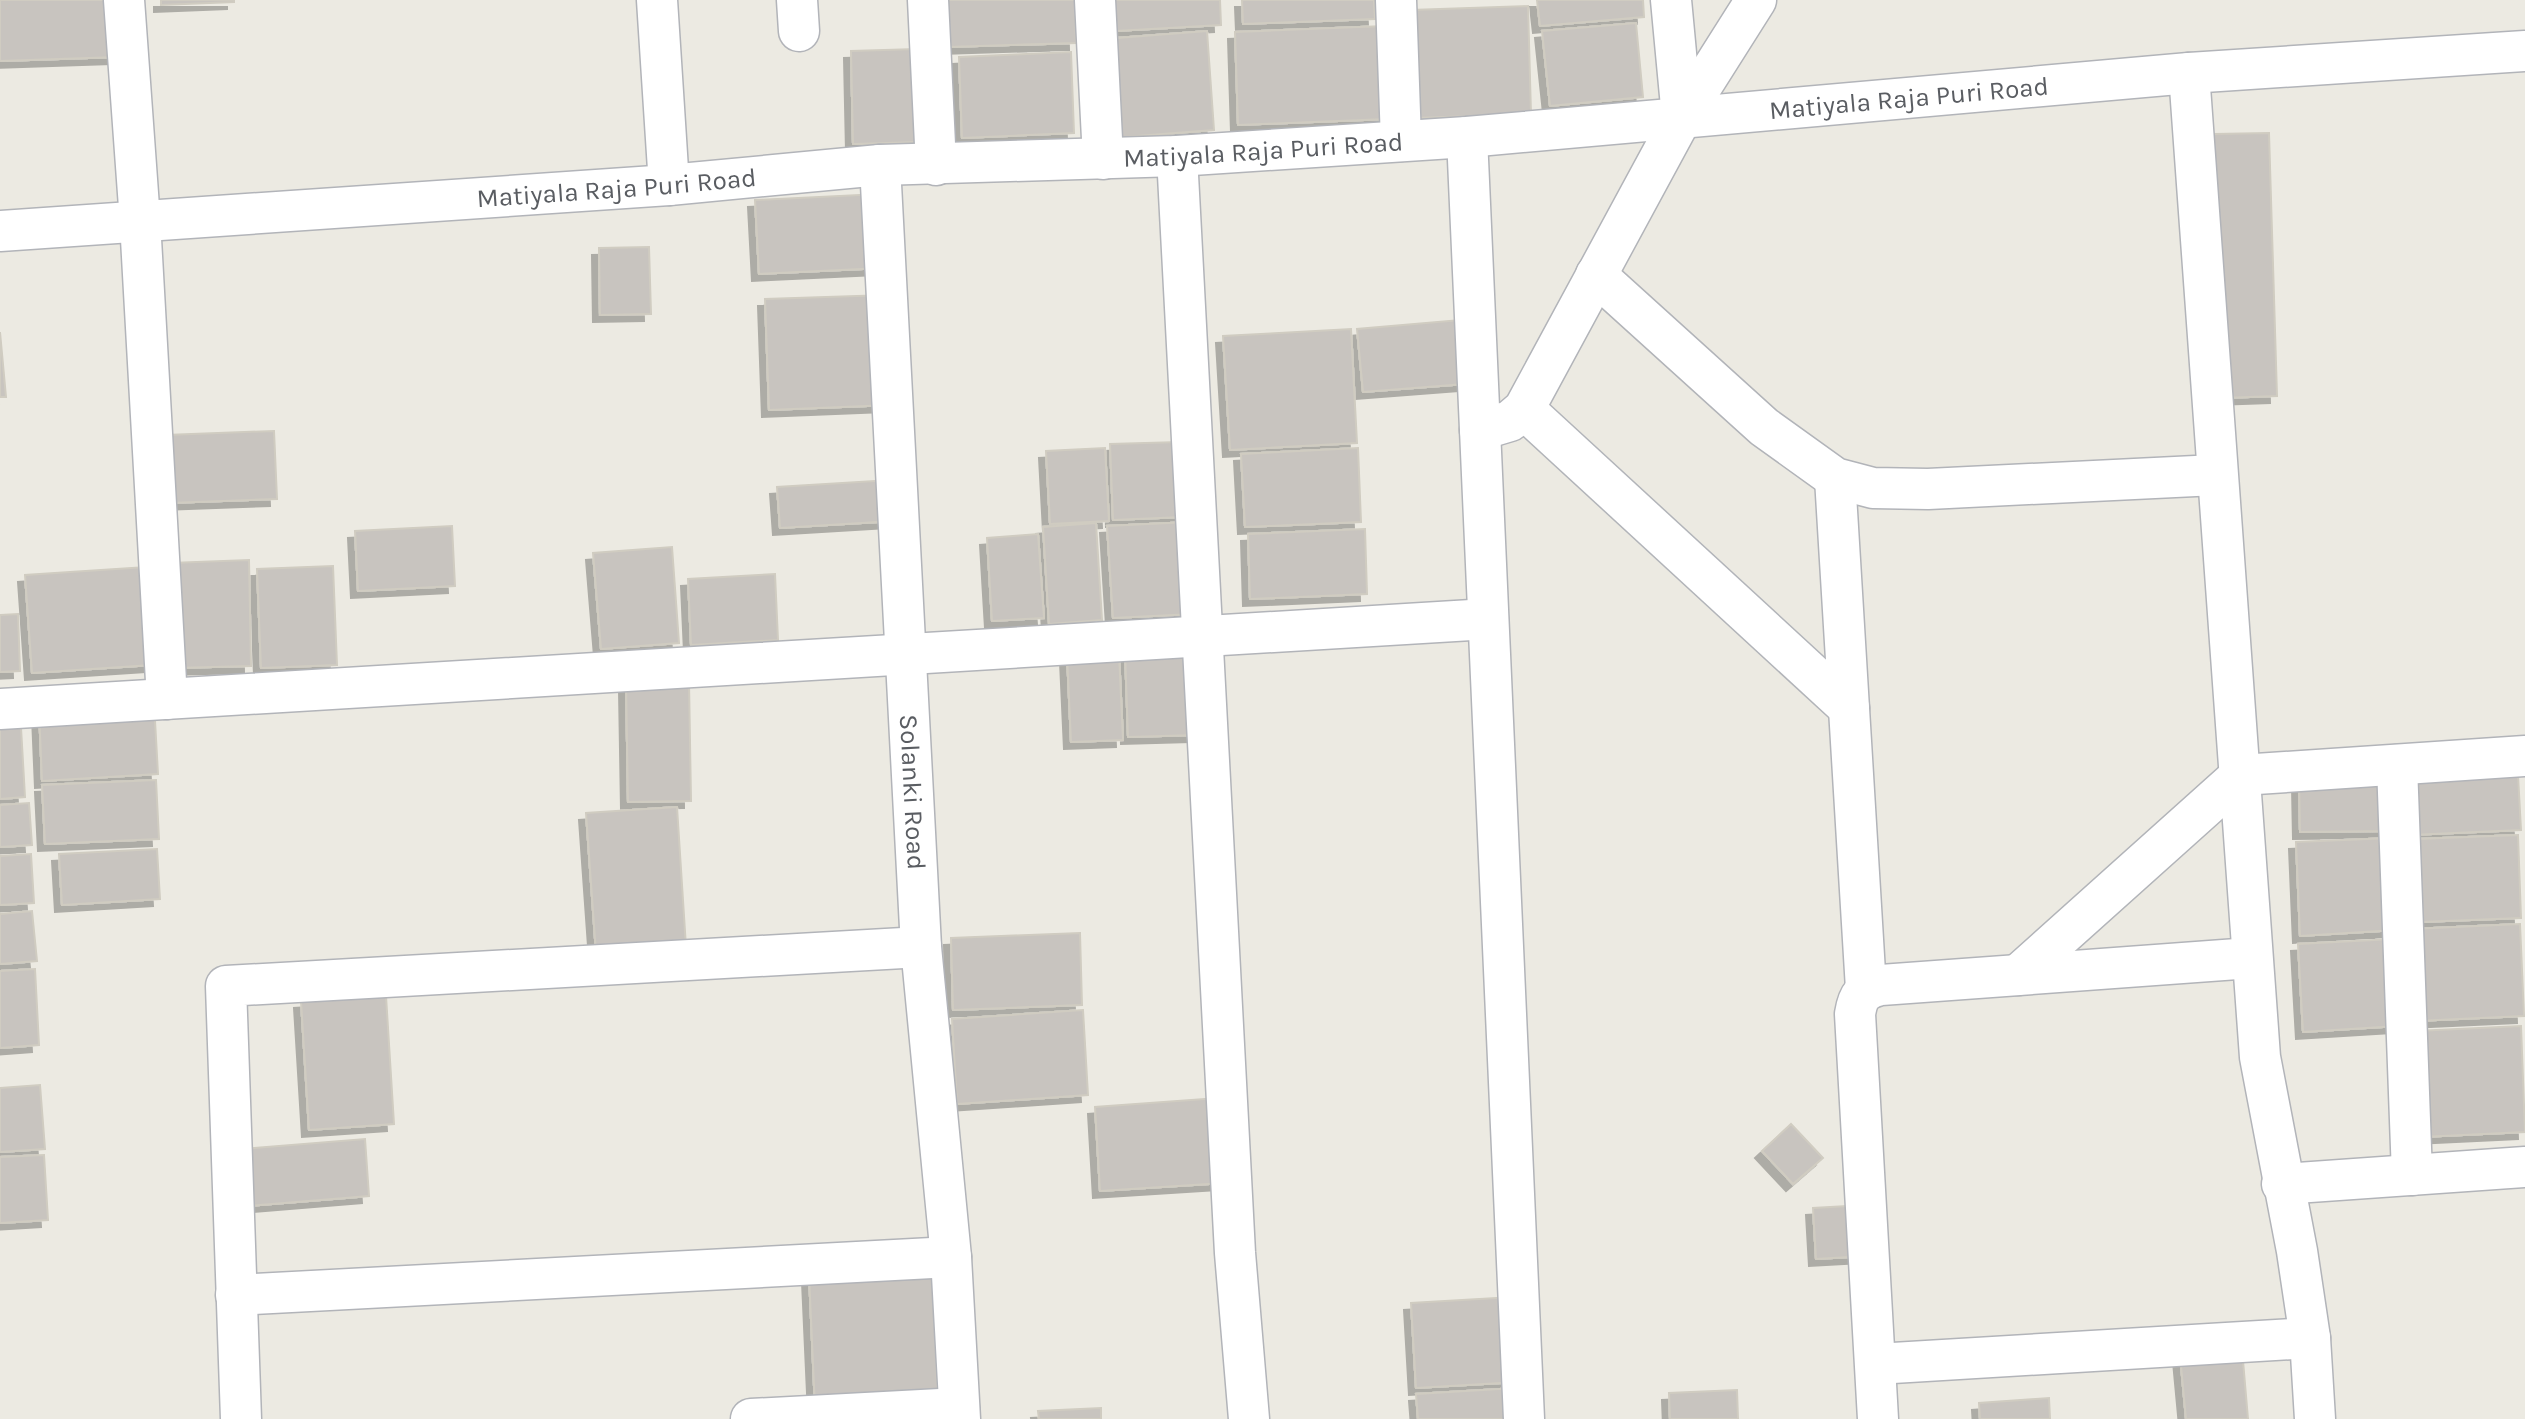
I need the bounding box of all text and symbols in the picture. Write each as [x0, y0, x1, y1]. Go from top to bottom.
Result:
street label: Matiyala Raja Puri Road [1768, 70, 2050, 126]
street label: Matiyala Raja Puri Road [1123, 126, 1404, 174]
street label: Matiyala Raja Puri Road [476, 162, 758, 214]
street label: Solanki Road [893, 714, 932, 871]

